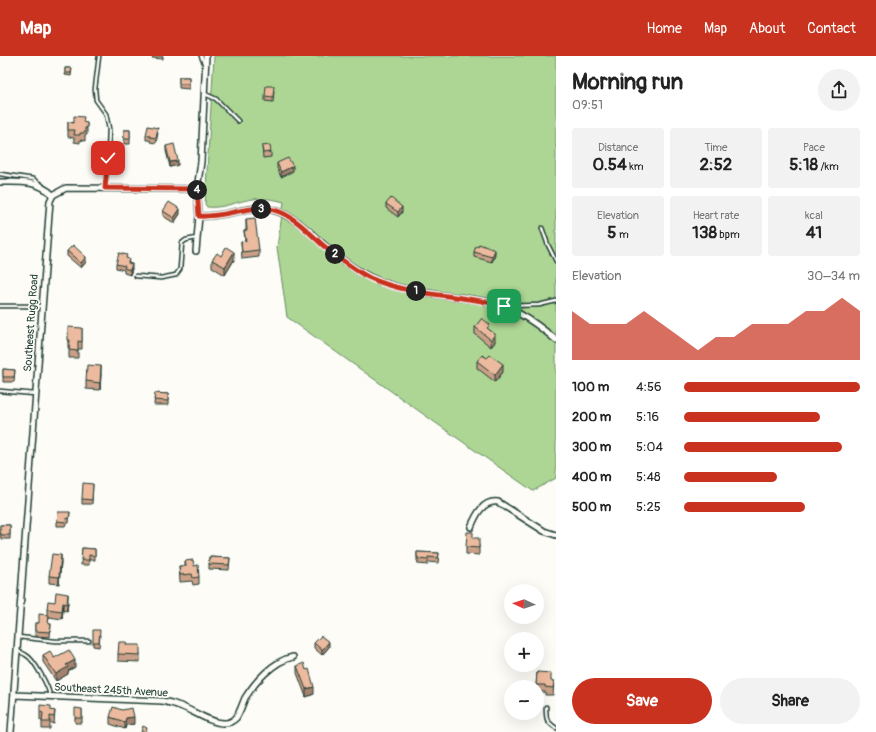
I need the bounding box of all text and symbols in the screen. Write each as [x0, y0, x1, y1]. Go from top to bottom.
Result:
text: Map [20, 16, 51, 40]
text: Home [647, 20, 682, 37]
text: Map [704, 20, 727, 37]
text: About [749, 20, 785, 37]
text: Contact [807, 20, 856, 37]
text: Morning run [572, 68, 683, 96]
button: share [818, 69, 860, 111]
text: 09:51 [572, 97, 603, 113]
pin [91, 141, 125, 175]
text: Distance [598, 141, 638, 154]
text: Time [705, 141, 728, 154]
text: Pace [803, 141, 825, 154]
icon: check [97, 147, 119, 169]
text: 0.54 [592, 154, 627, 175]
text: 2:52 [700, 154, 732, 175]
text: 5:18 [789, 154, 818, 175]
text: km [627, 160, 644, 173]
text: /km [818, 160, 839, 173]
pin: 4 [187, 180, 207, 200]
text: 4 [194, 183, 200, 196]
pin: 3 [251, 199, 271, 219]
text: 3 [258, 202, 264, 215]
text: Elevation [597, 209, 639, 222]
text: Heart rate [693, 209, 739, 222]
text: kcal [805, 209, 823, 222]
text: 5 [607, 222, 617, 243]
text: 138 [692, 222, 717, 243]
text: 41 [806, 222, 822, 243]
text: m [617, 228, 629, 241]
text: bpm [717, 228, 740, 241]
pin: 2 [325, 244, 345, 264]
text: 2 [332, 247, 338, 260]
text: Elevation [572, 268, 622, 284]
text: 30–34 m [807, 268, 860, 284]
street label: Southeast Rugg Road [21, 274, 41, 372]
pin: 1 [406, 281, 426, 301]
text: 1 [414, 284, 418, 297]
pin [487, 289, 521, 323]
icon: arrive [493, 295, 515, 317]
text: 100 m [572, 379, 609, 395]
text: 4:56 [636, 379, 662, 395]
text: 200 m [572, 409, 611, 425]
text: 5:16 [636, 409, 659, 425]
text: 300 m [572, 439, 611, 455]
text: 5:04 [636, 439, 663, 455]
text: 400 m [572, 469, 612, 485]
text: 5:48 [636, 469, 661, 485]
text: 500 m [572, 499, 611, 515]
text: 5:25 [636, 499, 661, 515]
north arrow [504, 584, 544, 624]
map controls [504, 584, 544, 720]
button: + [504, 632, 544, 672]
button: Save [572, 678, 712, 724]
button: Share [720, 678, 860, 724]
button: − [504, 680, 544, 720]
street label: Southeast 245th Avenue [54, 681, 169, 700]

